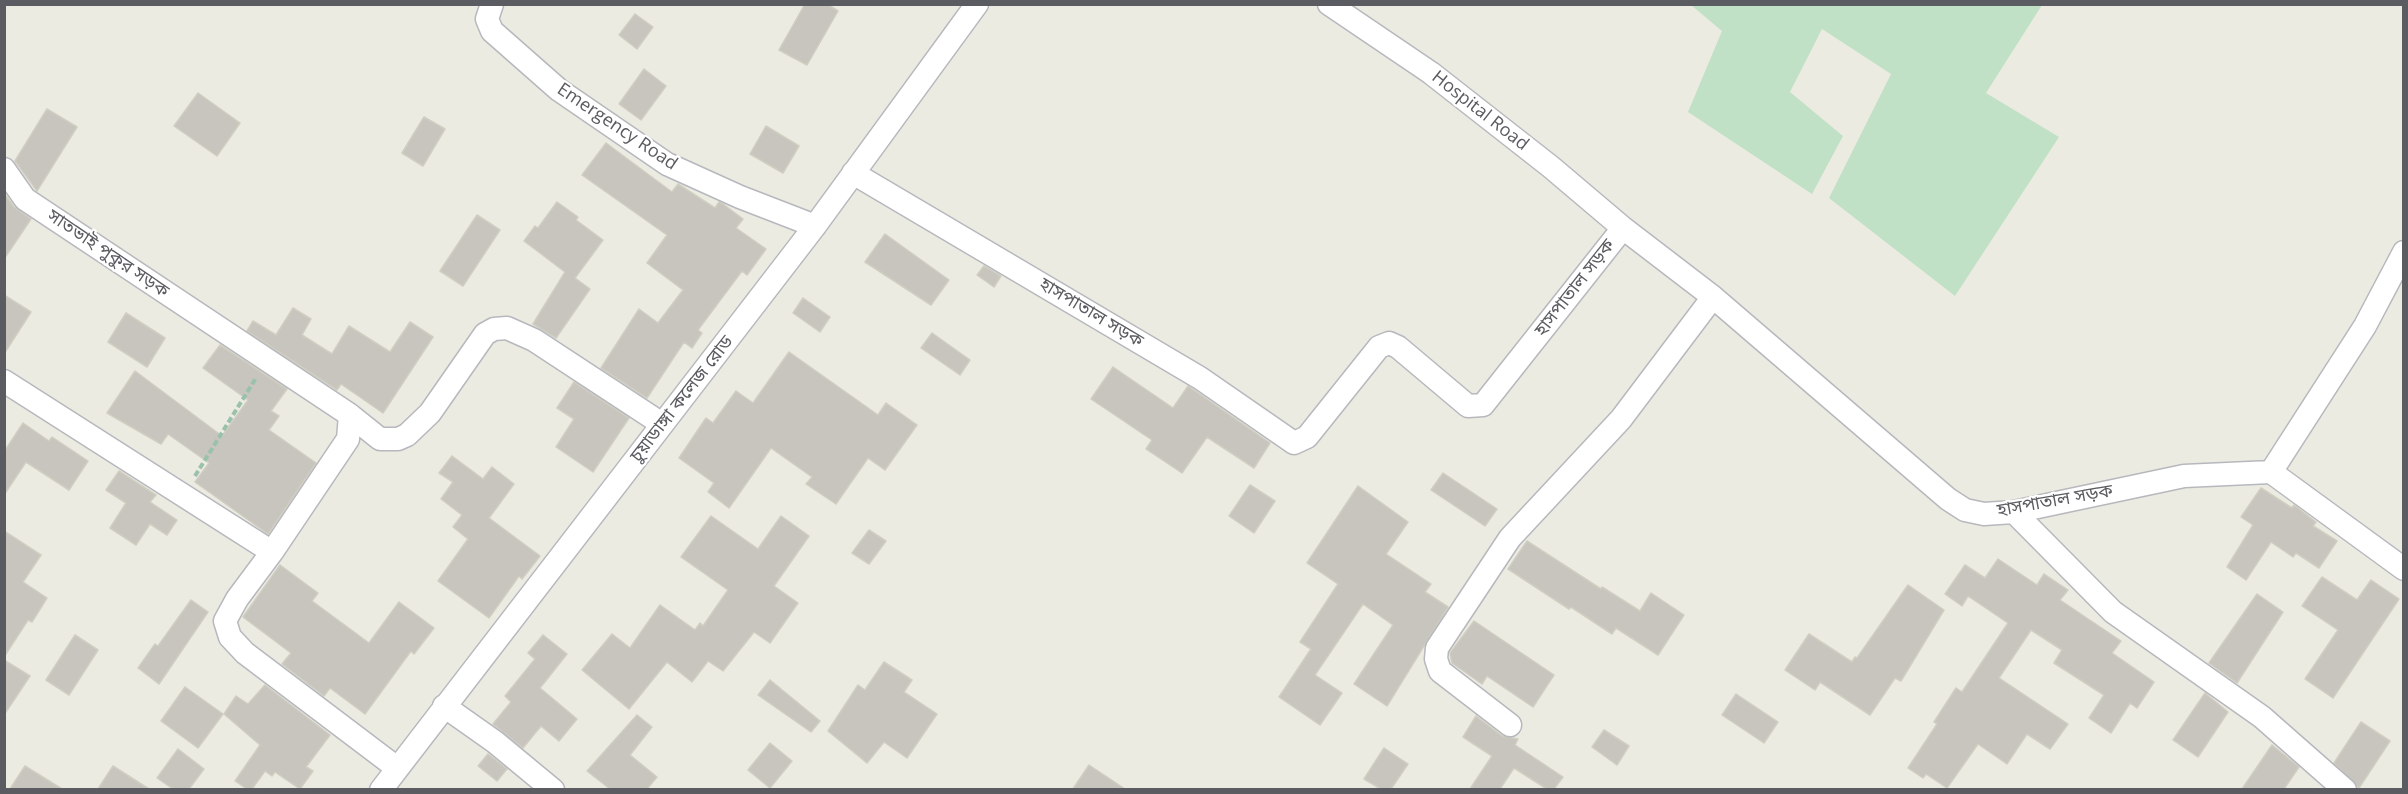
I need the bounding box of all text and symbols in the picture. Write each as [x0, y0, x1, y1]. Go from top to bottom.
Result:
street label: Hospital Road [1427, 67, 1533, 155]
street label: Emergency Road [553, 79, 681, 175]
street label: সাতভাই পুকুর সড়ক [43, 205, 173, 303]
street label: হাসপাতাল সড়ক [1530, 235, 1620, 341]
street label: হাসপাতাল সড়ক [1035, 274, 1147, 352]
street label: চুয়াডাঙ্গা কলেজ রোড [626, 332, 738, 466]
street label: হাসপাতাল সড়ক [1995, 480, 2115, 522]

